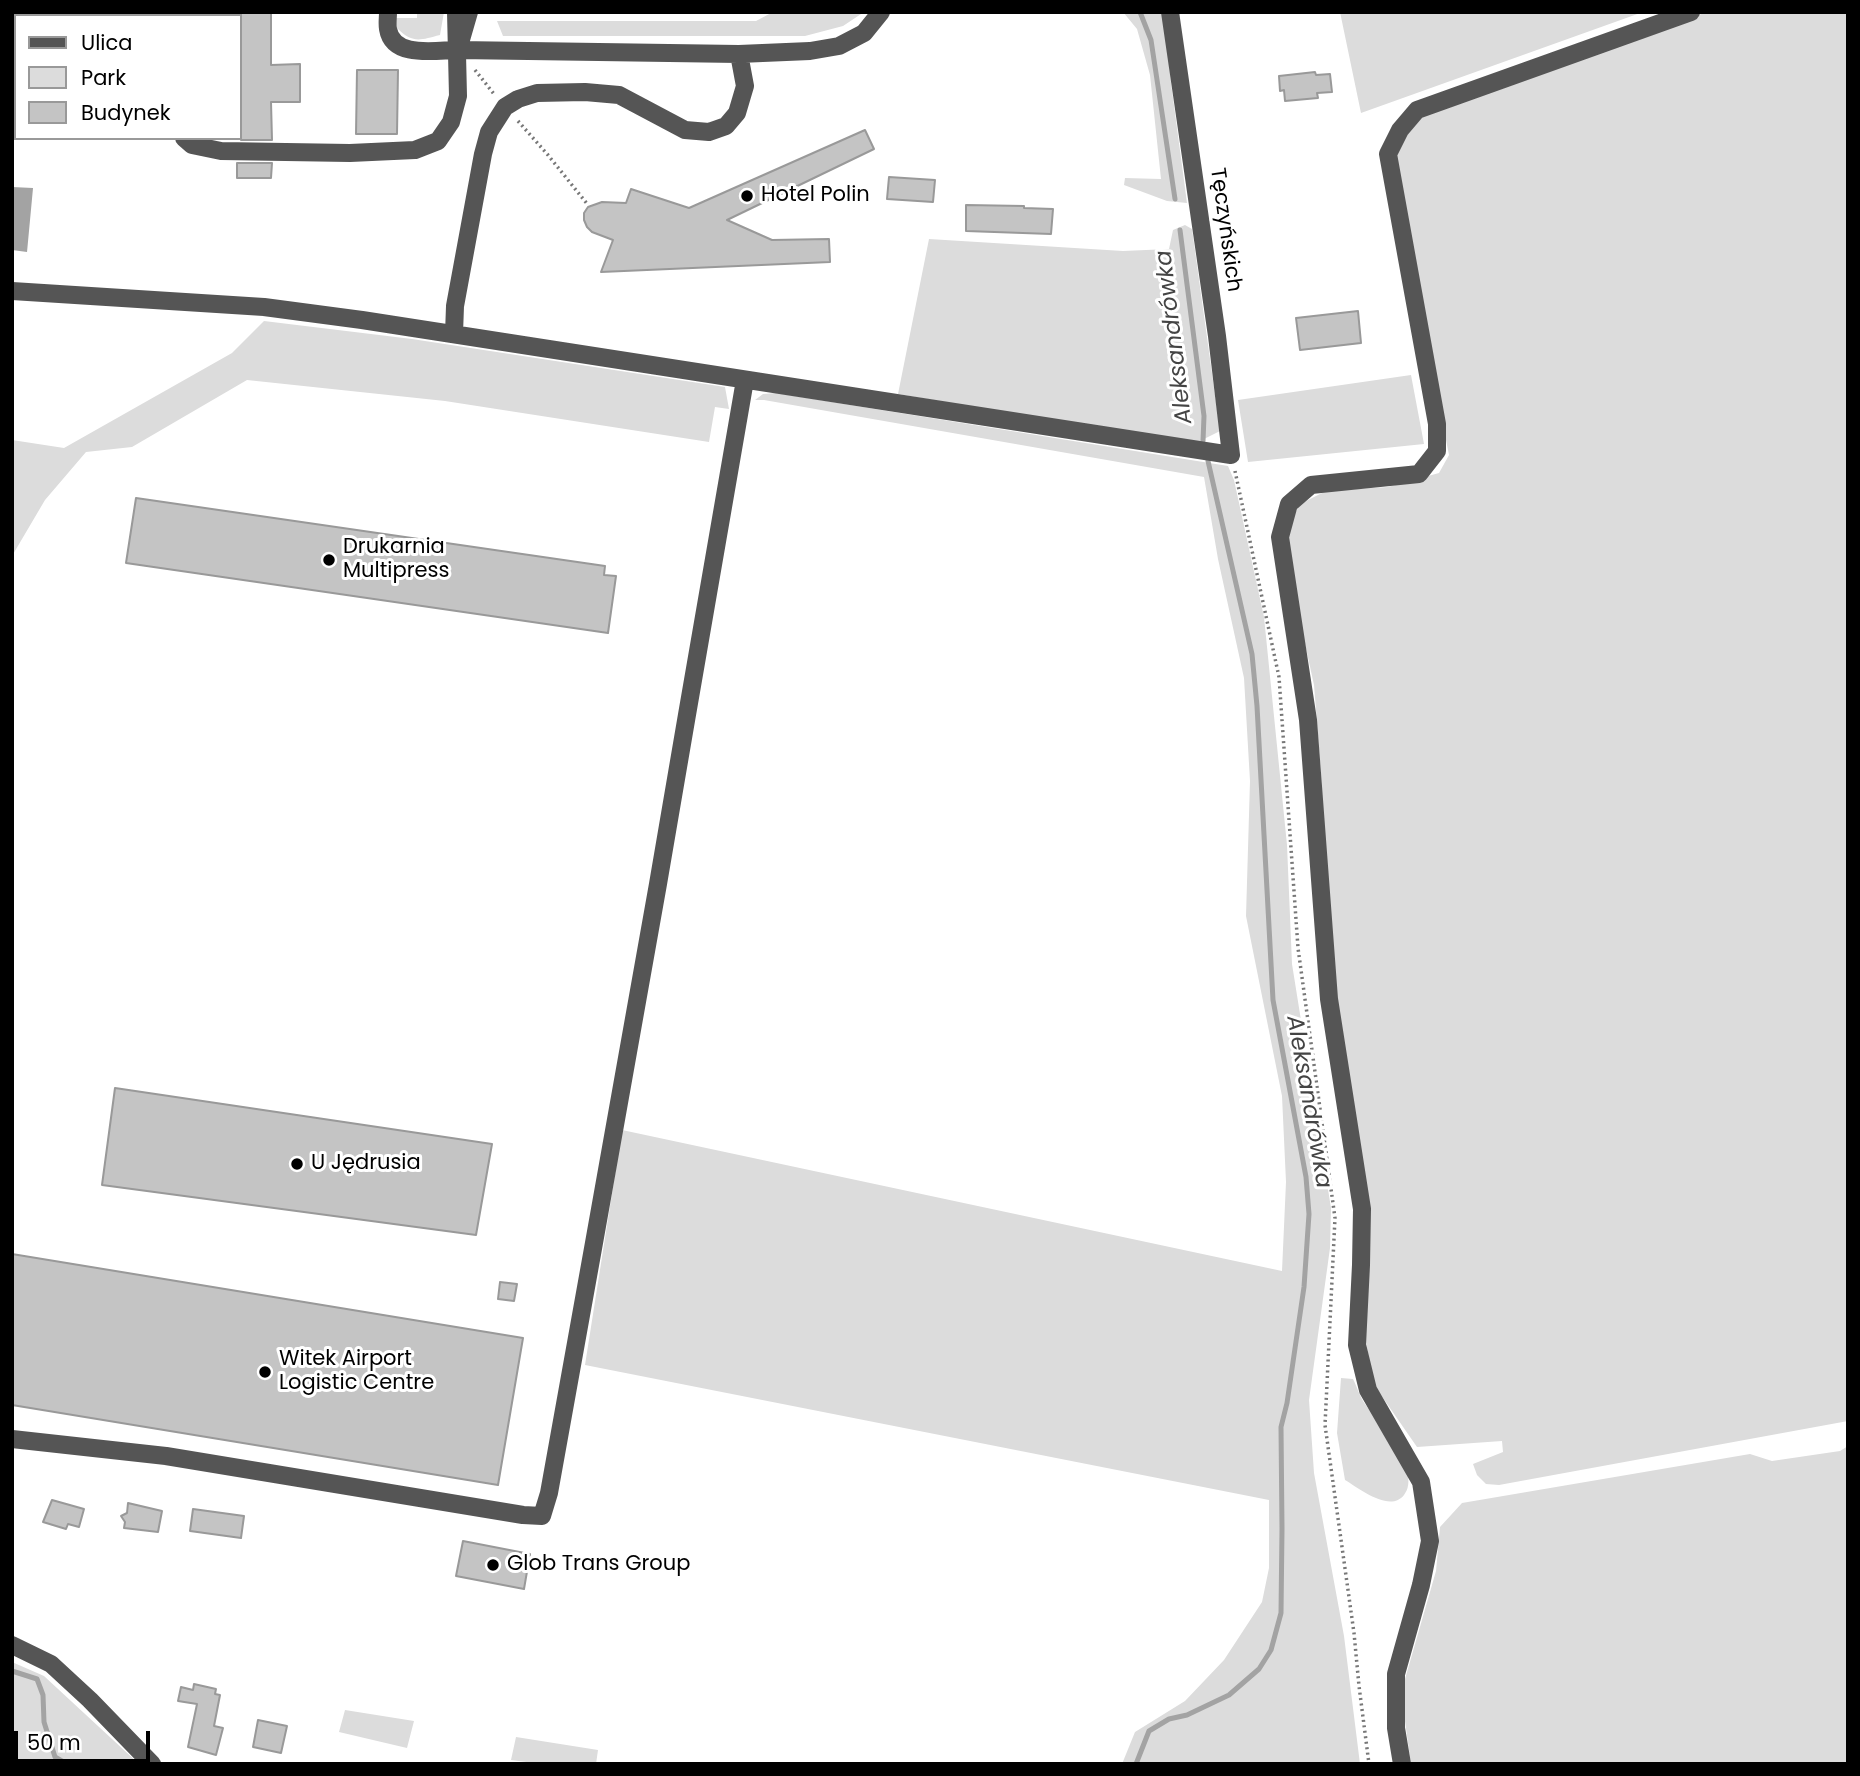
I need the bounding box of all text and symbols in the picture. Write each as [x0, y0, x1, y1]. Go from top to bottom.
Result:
legend [14, 14, 242, 140]
text: Ulica [81, 28, 132, 57]
text: Park [81, 63, 126, 92]
text: Budynek [81, 98, 171, 127]
street label: Tęczyńskich [1204, 166, 1246, 294]
place label: Hotel Polin [761, 183, 870, 209]
marker: Hotel Polin [739, 188, 755, 204]
water label: Aleksandrówka [1151, 249, 1199, 425]
place label: Drukarnia Multipress [343, 535, 449, 585]
marker: Drukarnia Multipress [321, 552, 337, 568]
water label: Aleksandrówka [1279, 1014, 1337, 1190]
place label: U Jędrusia [311, 1151, 421, 1177]
marker: U Jędrusia [289, 1156, 305, 1172]
place label: Witek Airport Logistic Centre [279, 1347, 434, 1397]
marker: Witek Airport Logistic Centre [257, 1364, 273, 1380]
place label: Glob Trans Group [507, 1552, 690, 1578]
marker: Glob Trans Group [485, 1557, 501, 1573]
scale bar [18, 1716, 154, 1760]
text: 50 m [27, 1728, 81, 1757]

